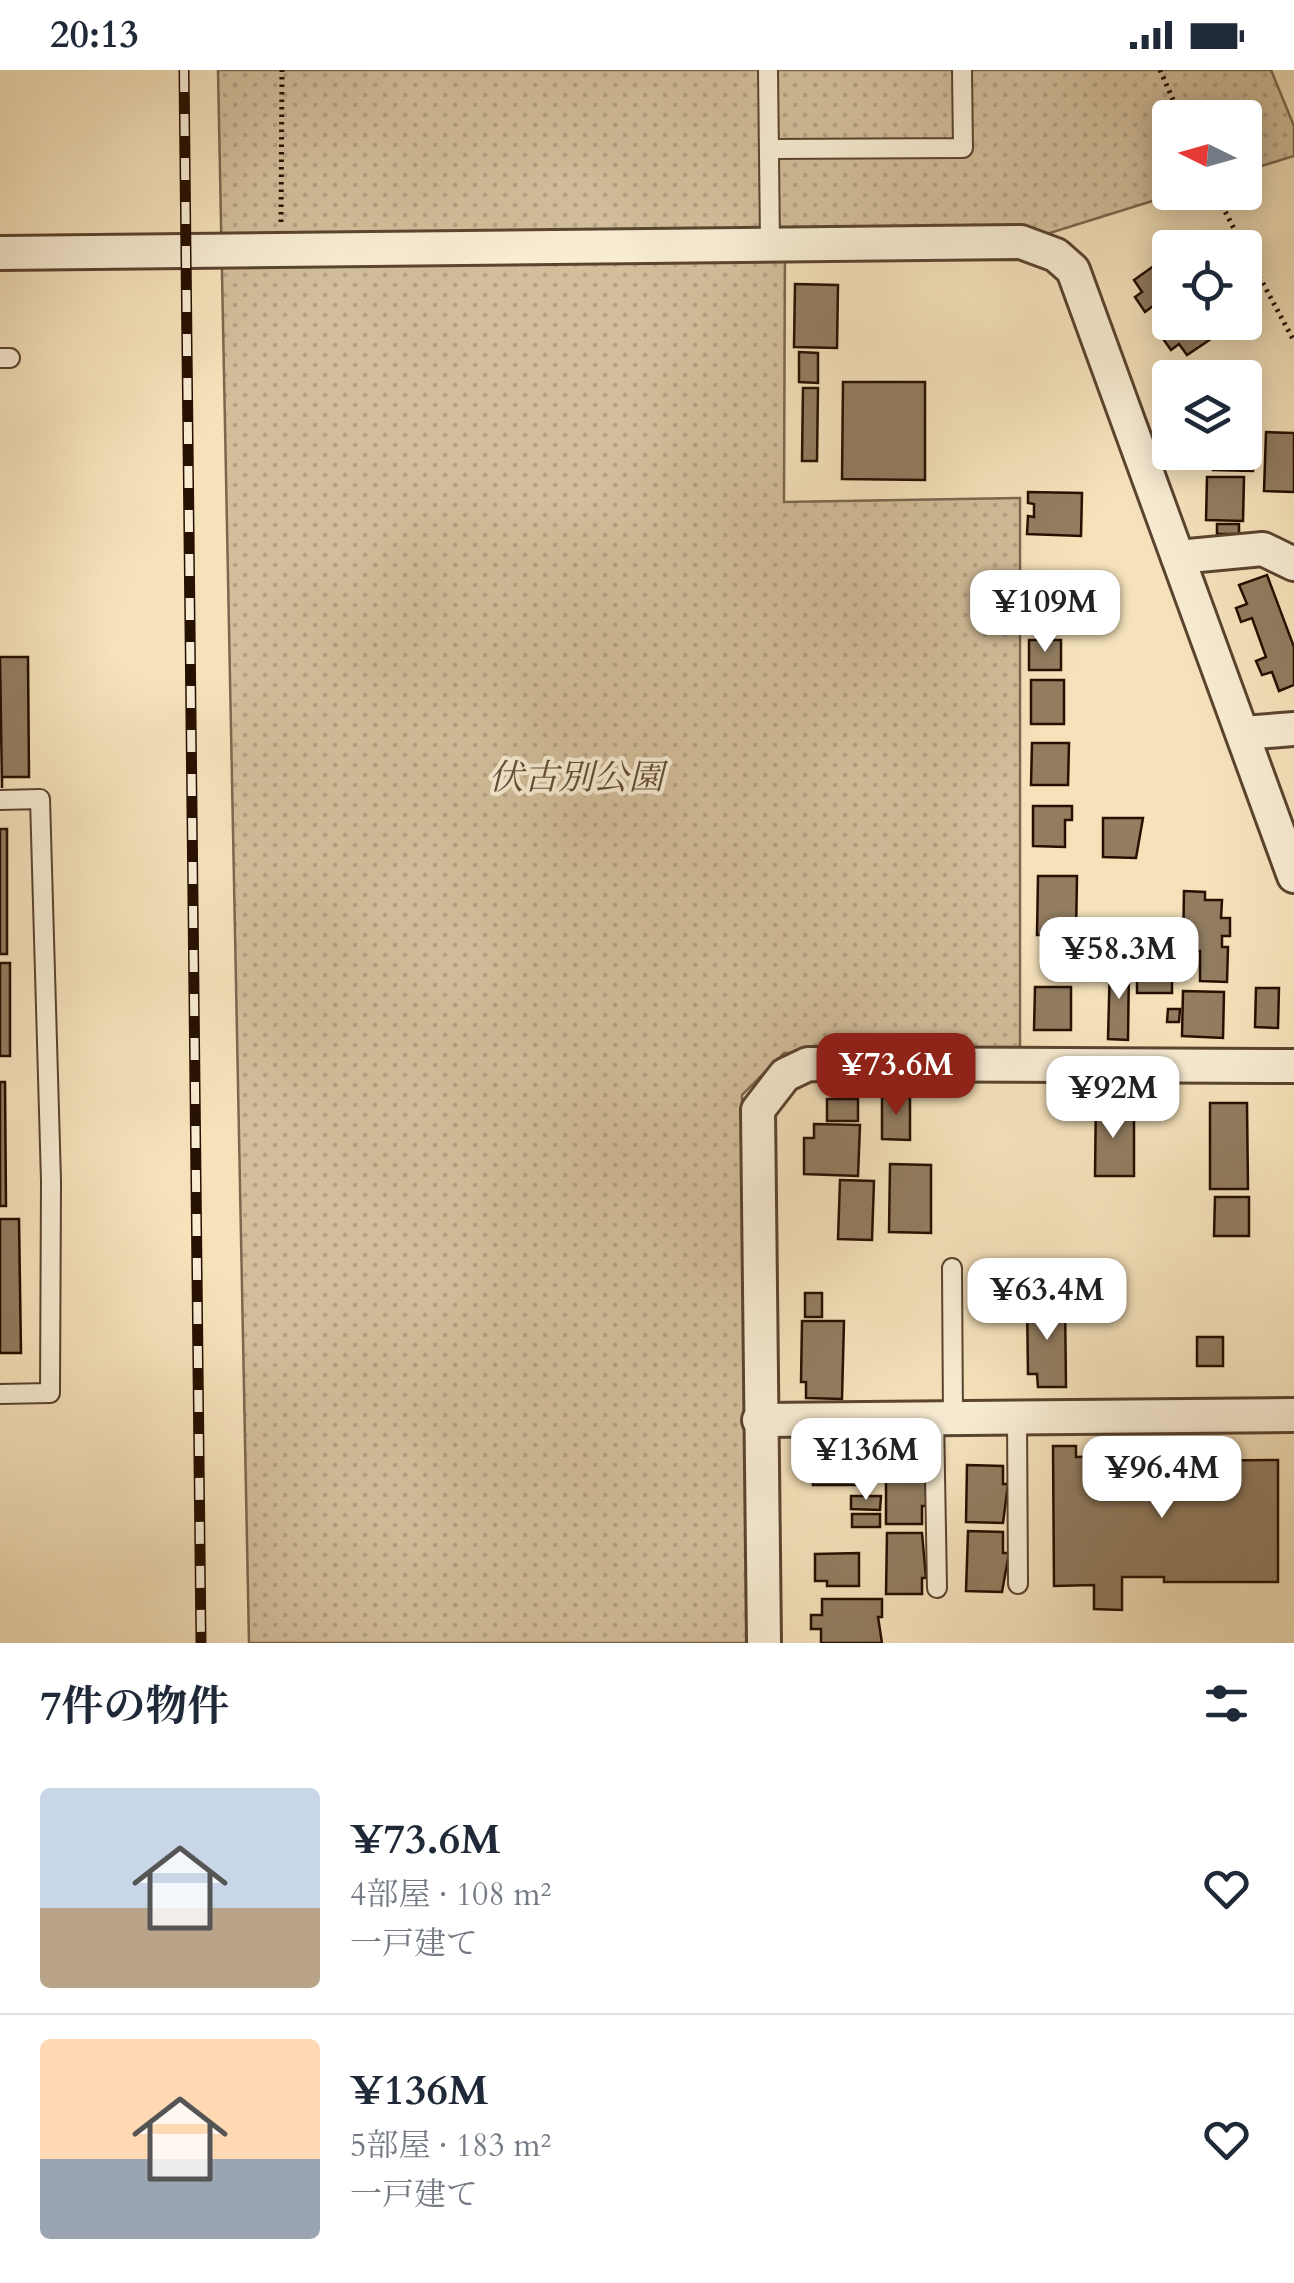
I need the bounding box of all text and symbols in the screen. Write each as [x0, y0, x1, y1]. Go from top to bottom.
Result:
text: 20:13 [50, 9, 139, 61]
north arrow [1152, 100, 1262, 210]
map controls [1152, 100, 1262, 470]
button: locate [1152, 230, 1262, 340]
button: layers [1152, 360, 1262, 470]
pin: ¥109M [975, 570, 1115, 655]
text: ¥109M [992, 580, 1098, 624]
park label: 伏古別公園 [488, 754, 668, 802]
pin: ¥58.3M [1038, 917, 1200, 1002]
text: ¥58.3M [1061, 927, 1177, 971]
pin: ¥73.6M [815, 1033, 977, 1118]
text: ¥73.6M [838, 1043, 954, 1087]
pin: ¥92M [1054, 1056, 1172, 1141]
text: ¥92M [1068, 1066, 1158, 1110]
pin: ¥63.4M [966, 1258, 1128, 1343]
text: ¥63.4M [989, 1268, 1105, 1312]
pin: ¥136M [796, 1418, 936, 1503]
text: ¥136M [813, 1428, 919, 1472]
pin: ¥96.4M [1081, 1436, 1243, 1521]
text: ¥96.4M [1104, 1446, 1220, 1490]
icon: filters [1199, 1676, 1254, 1731]
text: 7件の物件 [40, 1678, 230, 1735]
text: ¥73.6M [350, 1811, 501, 1868]
icon: home [120, 1828, 240, 1948]
icon: heart [1199, 1861, 1254, 1916]
text: 4部屋 · 108 m² [350, 1873, 551, 1917]
text: 一戸建て [350, 1922, 478, 1966]
text: ¥136M [350, 2062, 489, 2119]
icon: home [120, 2079, 240, 2199]
icon: heart [1199, 2112, 1254, 2167]
text: 5部屋 · 183 m² [350, 2124, 551, 2168]
text: 一戸建て [350, 2173, 478, 2217]

